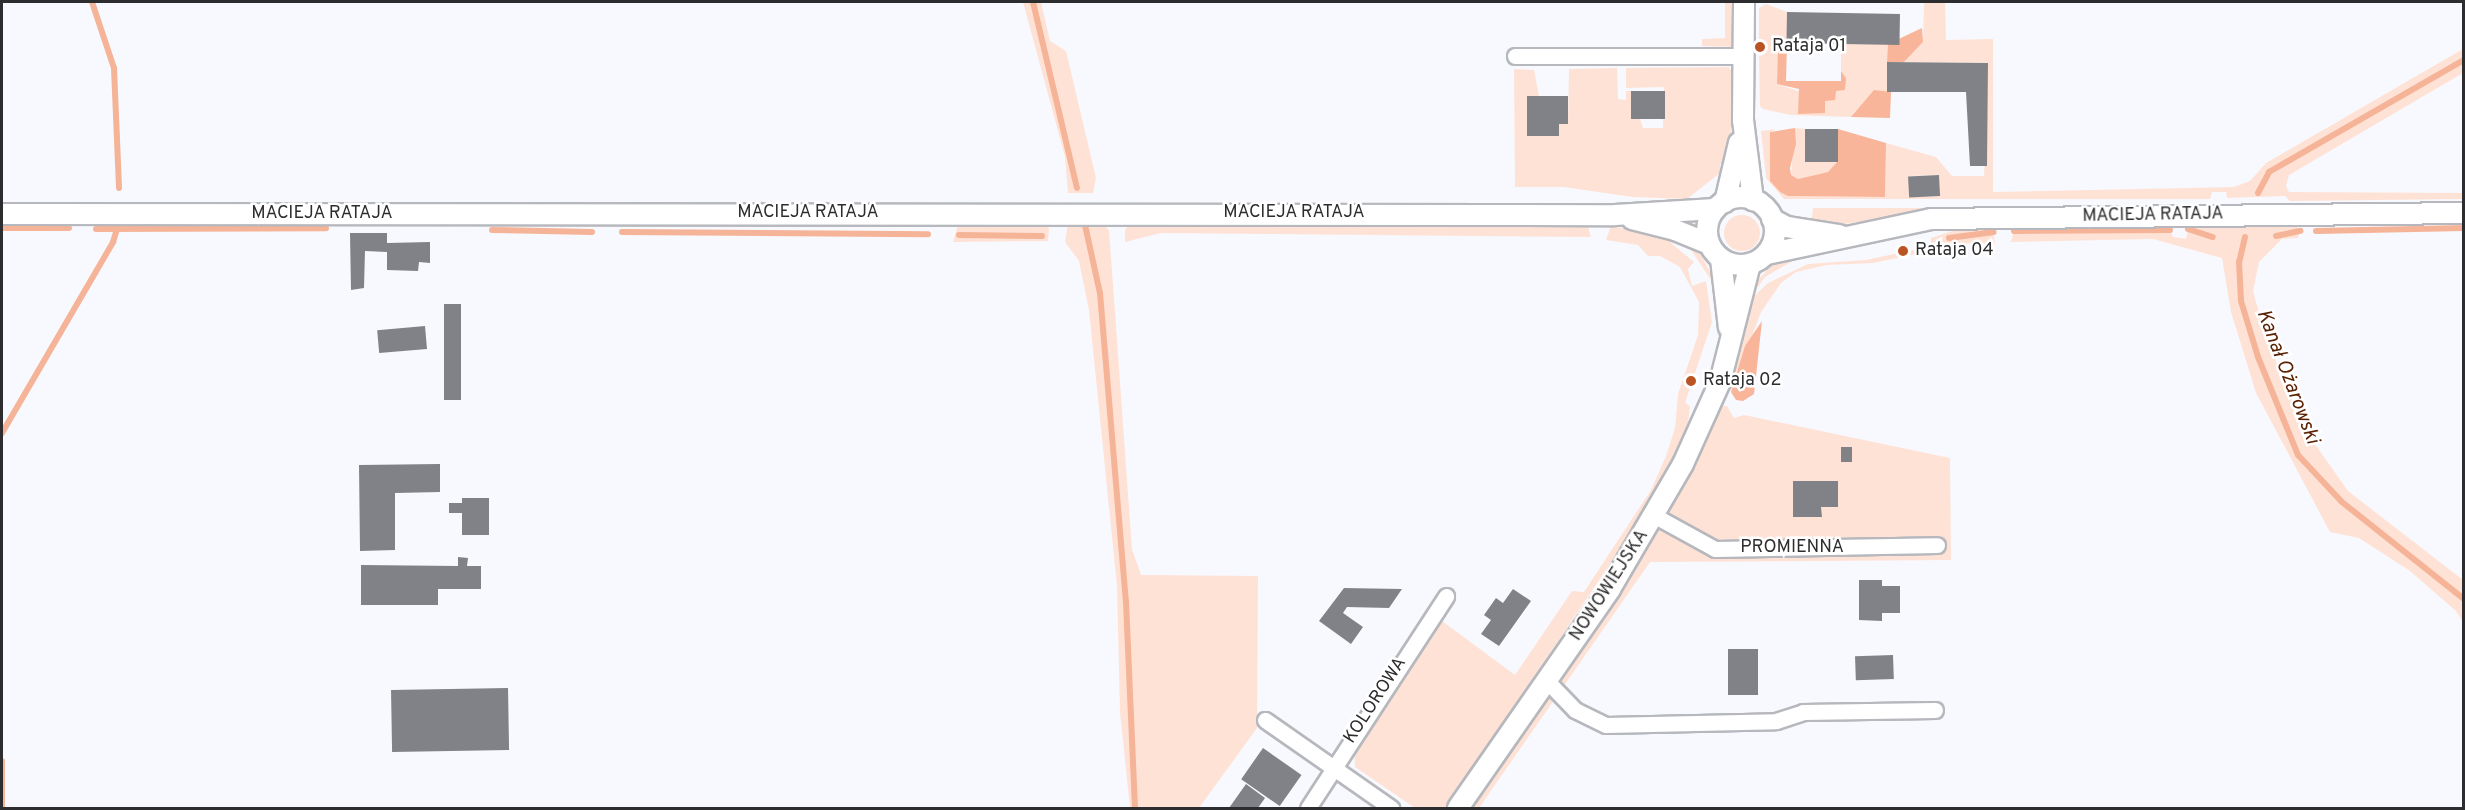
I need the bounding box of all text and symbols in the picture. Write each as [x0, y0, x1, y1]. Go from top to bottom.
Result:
place label: Rataja 01 [1772, 36, 1846, 58]
marker: Rataja 01 [1753, 40, 1767, 54]
street label: MACIEJA RATAJA [737, 202, 879, 224]
street label: MACIEJA RATAJA [1223, 202, 1365, 224]
street label: MACIEJA RATAJA [251, 203, 393, 225]
street label: MACIEJA RATAJA [2082, 204, 2224, 228]
place label: Rataja 04 [1915, 240, 1994, 262]
marker: Rataja 04 [1896, 244, 1910, 258]
water label: Kanał Ożarowski [2250, 306, 2324, 448]
place label: Rataja 02 [1703, 370, 1781, 392]
marker: Rataja 02 [1684, 374, 1698, 388]
street label: NOWOWIEJSKA [1566, 526, 1654, 646]
street label: PROMIENNA [1740, 537, 1844, 559]
street label: KOLOROWA [1340, 654, 1412, 748]

